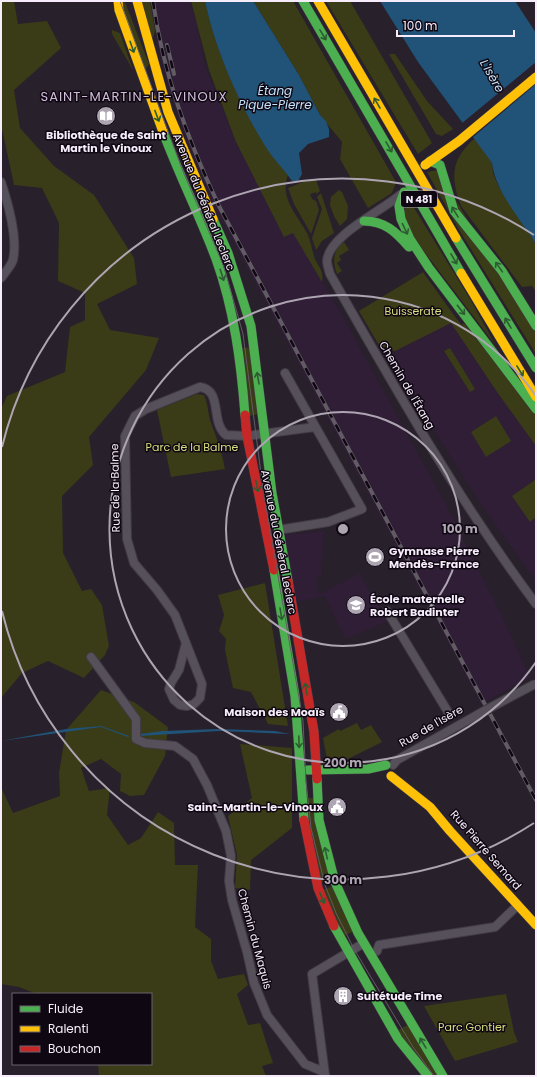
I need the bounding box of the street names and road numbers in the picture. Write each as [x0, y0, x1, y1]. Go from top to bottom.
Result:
street label: Avenue du Général Leclerc [169, 131, 239, 273]
road number: N 481 [401, 191, 437, 207]
street label: Chemin de l'Étang [375, 338, 439, 432]
street label: Rue de la Balme [106, 443, 124, 533]
street label: Avenue du Général Leclerc [257, 469, 301, 616]
street label: Rue de l'Isère [396, 701, 466, 751]
street label: Rue Pierre Semard [447, 807, 525, 893]
street label: Chemin du Maquis [234, 887, 276, 991]

